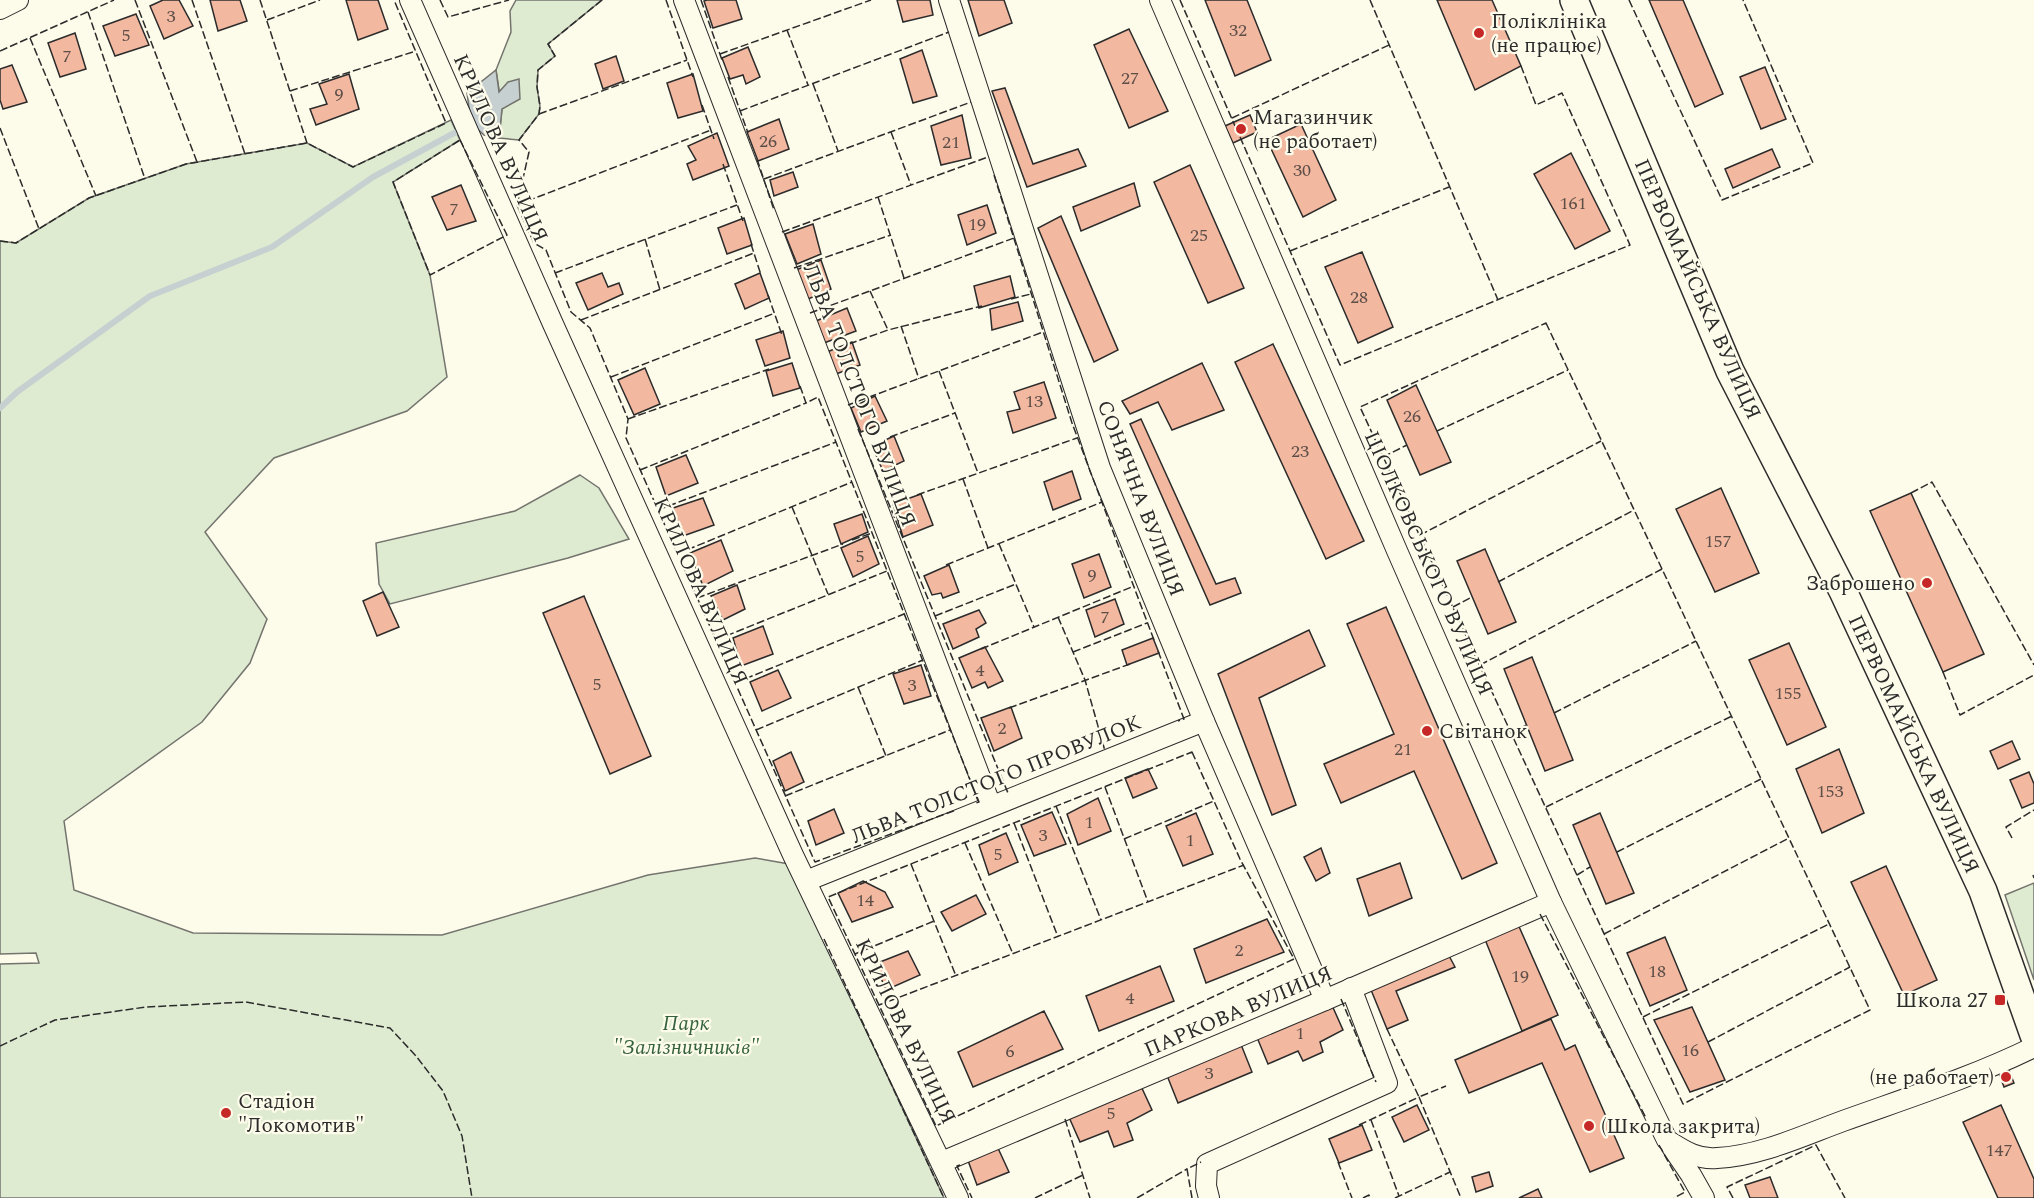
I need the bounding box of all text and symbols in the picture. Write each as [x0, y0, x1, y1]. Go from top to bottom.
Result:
house number: 3 [167, 3, 176, 30]
place label: Поліклініка (не працює) [1491, 6, 1608, 62]
house number: 32 [1229, 17, 1247, 44]
house number: 5 [122, 22, 131, 49]
marker: Поліклініка (не працює) [1472, 26, 1486, 40]
house number: 7 [63, 43, 72, 70]
street label: КРИЛОВА ВУЛИЦЯ [444, 49, 556, 248]
house number: 27 [1121, 65, 1139, 92]
house number: 9 [335, 81, 344, 108]
place label: Магазинчик (не работает) [1253, 102, 1378, 158]
marker: Магазинчик (не работает) [1234, 122, 1248, 136]
house number: 26 [759, 128, 777, 155]
house number: 21 [942, 129, 960, 156]
street label: ПЕРВОМАЙСЬКА ВУЛИЦЯ [1625, 154, 1769, 425]
house number: 30 [1293, 157, 1311, 184]
house number: 161 [1560, 190, 1587, 217]
house number: 7 [450, 196, 459, 223]
house number: 19 [968, 211, 986, 238]
house number: 25 [1190, 222, 1208, 249]
street label: ЛЬВА ТОЛСТОГО ВУЛИЦЯ [794, 259, 924, 532]
house number: 28 [1350, 284, 1368, 311]
house number: 13 [1025, 388, 1043, 415]
street label: СОНЯЧНА ВУЛИЦЯ [1088, 396, 1192, 601]
house number: 26 [1403, 403, 1421, 430]
street label: ЦІОЛКОВСЬКОГО ВУЛИЦЯ [1355, 426, 1501, 701]
house number: 23 [1291, 438, 1309, 465]
street label: КРИЛОВА ВУЛИЦЯ [644, 492, 756, 691]
house number: 157 [1705, 528, 1732, 555]
house number: 5 [856, 543, 865, 570]
house number: 9 [1088, 562, 1097, 589]
place label: Заброшено [1806, 568, 1915, 600]
marker: Заброшено [1920, 576, 1934, 590]
house number: 7 [1101, 604, 1110, 631]
street label: ПЕРВОМАЙСЬКА ВУЛИЦЯ [1839, 610, 1987, 879]
house number: 4 [976, 657, 985, 684]
house number: 5 [593, 671, 602, 698]
house number: 3 [908, 672, 917, 699]
house number: 155 [1775, 680, 1802, 707]
street label: ЛЬВА ТОЛСТОГО ПРОВУЛОК [847, 707, 1146, 853]
house number: 2 [998, 715, 1007, 742]
place label: Світанок [1439, 716, 1528, 748]
marker: Світанок [1420, 724, 1434, 738]
house number: 21 [1394, 736, 1412, 763]
house number: 153 [1817, 778, 1844, 805]
house number: 1 [1085, 809, 1094, 836]
house number: 3 [1039, 822, 1048, 849]
house number: 1 [1186, 827, 1195, 854]
house number: 5 [994, 841, 1003, 868]
house number: 14 [856, 887, 874, 914]
street label: КРИЛОВА ВУЛИЦЯ [846, 933, 964, 1130]
house number: 2 [1235, 937, 1244, 964]
street label: ПАРКОВА ВУЛИЦЯ [1139, 958, 1338, 1066]
house number: 18 [1648, 958, 1666, 985]
house number: 19 [1511, 963, 1529, 990]
house number: 4 [1126, 985, 1135, 1012]
place label: Школа 27 [1895, 985, 1988, 1017]
marker: Школа 27 [1993, 993, 2007, 1007]
park label: Парк "Залізничників" [613, 1008, 760, 1064]
house number: 1 [1296, 1020, 1305, 1047]
house number: 16 [1681, 1037, 1699, 1064]
house number: 6 [1006, 1038, 1015, 1065]
house number: 3 [1205, 1060, 1214, 1087]
place label: (не работает) [1869, 1062, 1994, 1094]
marker: (не работает) [1999, 1070, 2013, 1084]
place label: Стадіон "Локомотив" [238, 1086, 364, 1142]
house number: 5 [1107, 1100, 1116, 1127]
marker: Стадіон "Локомотив" [219, 1106, 233, 1120]
place label: (Школа закрита) [1601, 1111, 1760, 1143]
marker: (Школа закрита) [1582, 1119, 1596, 1133]
house number: 147 [1986, 1137, 2013, 1164]

